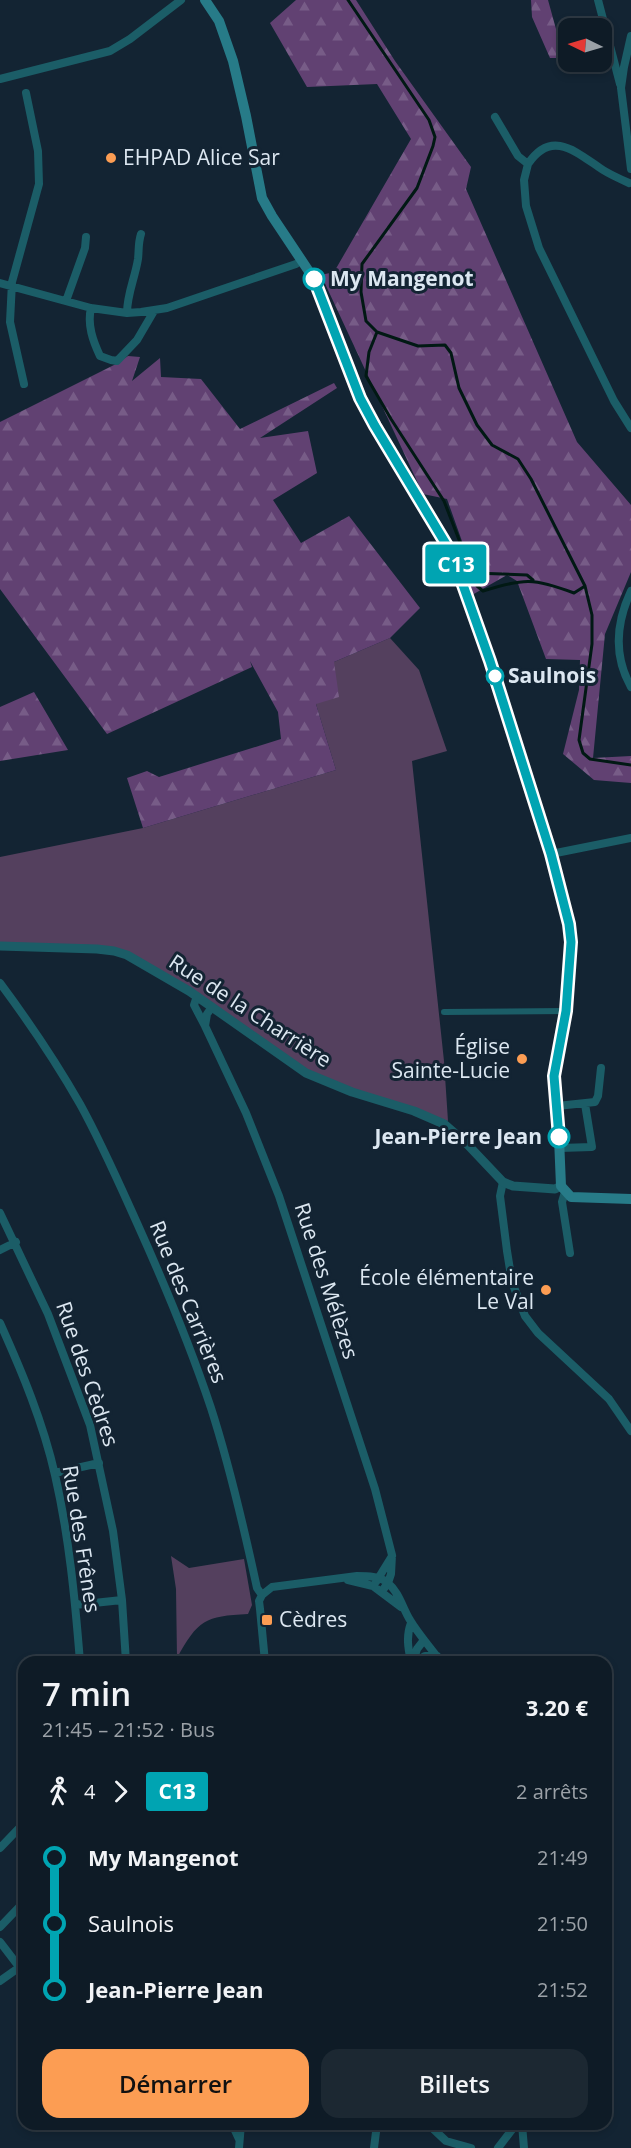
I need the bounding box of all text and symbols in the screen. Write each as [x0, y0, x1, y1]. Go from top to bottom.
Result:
north arrow [558, 18, 612, 72]
map controls [558, 18, 612, 72]
place label: EHPAD Alice Sar [123, 143, 280, 171]
marker: EHPAD Alice Sar [104, 151, 118, 165]
place label: My Mangenot [330, 264, 474, 292]
marker: My Mangenot [303, 268, 325, 290]
line badge: C13 [422, 544, 490, 584]
text: C13 [437, 550, 475, 578]
place label: Saulnois [508, 661, 596, 689]
marker: Saulnois [486, 667, 504, 685]
street label: Rue de la Charrière [164, 947, 337, 1073]
place label: Église Sainte-Lucie [392, 1032, 510, 1084]
marker: Église Sainte-Lucie [515, 1052, 529, 1066]
place label: Jean-Pierre Jean [373, 1122, 542, 1150]
marker: Jean-Pierre Jean [548, 1126, 570, 1148]
street label: Rue des Mélèzes [289, 1199, 365, 1362]
street label: Rue des Carrières [144, 1216, 234, 1387]
place label: École élémentaire Le Val [359, 1263, 534, 1315]
marker: École élémentaire Le Val [539, 1283, 553, 1297]
street label: Rue des Cèdres [50, 1298, 126, 1450]
street label: Rue des Frênes [56, 1463, 107, 1615]
place label: Cèdres [279, 1605, 347, 1633]
marker: Cèdres [260, 1613, 274, 1627]
text: 7 min [42, 1671, 131, 1716]
text: 3.20 € [526, 1692, 588, 1722]
text: 21:45 – 21:52 · Bus [42, 1716, 215, 1743]
icon: walk [42, 1775, 75, 1808]
icon: forward [104, 1775, 137, 1808]
text: C13 [158, 1777, 196, 1805]
text: 4 [84, 1778, 95, 1805]
text: 2 arrêts [516, 1778, 588, 1805]
text: My Mangenot [88, 1842, 239, 1872]
text: 21:49 [537, 1844, 588, 1871]
text: Saulnois [88, 1908, 174, 1938]
text: 21:50 [537, 1910, 588, 1937]
text: Jean-Pierre Jean [88, 1974, 263, 2004]
text: 21:52 [537, 1976, 588, 2003]
button: Démarrer [42, 2049, 309, 2118]
button: Billets [321, 2049, 588, 2118]

